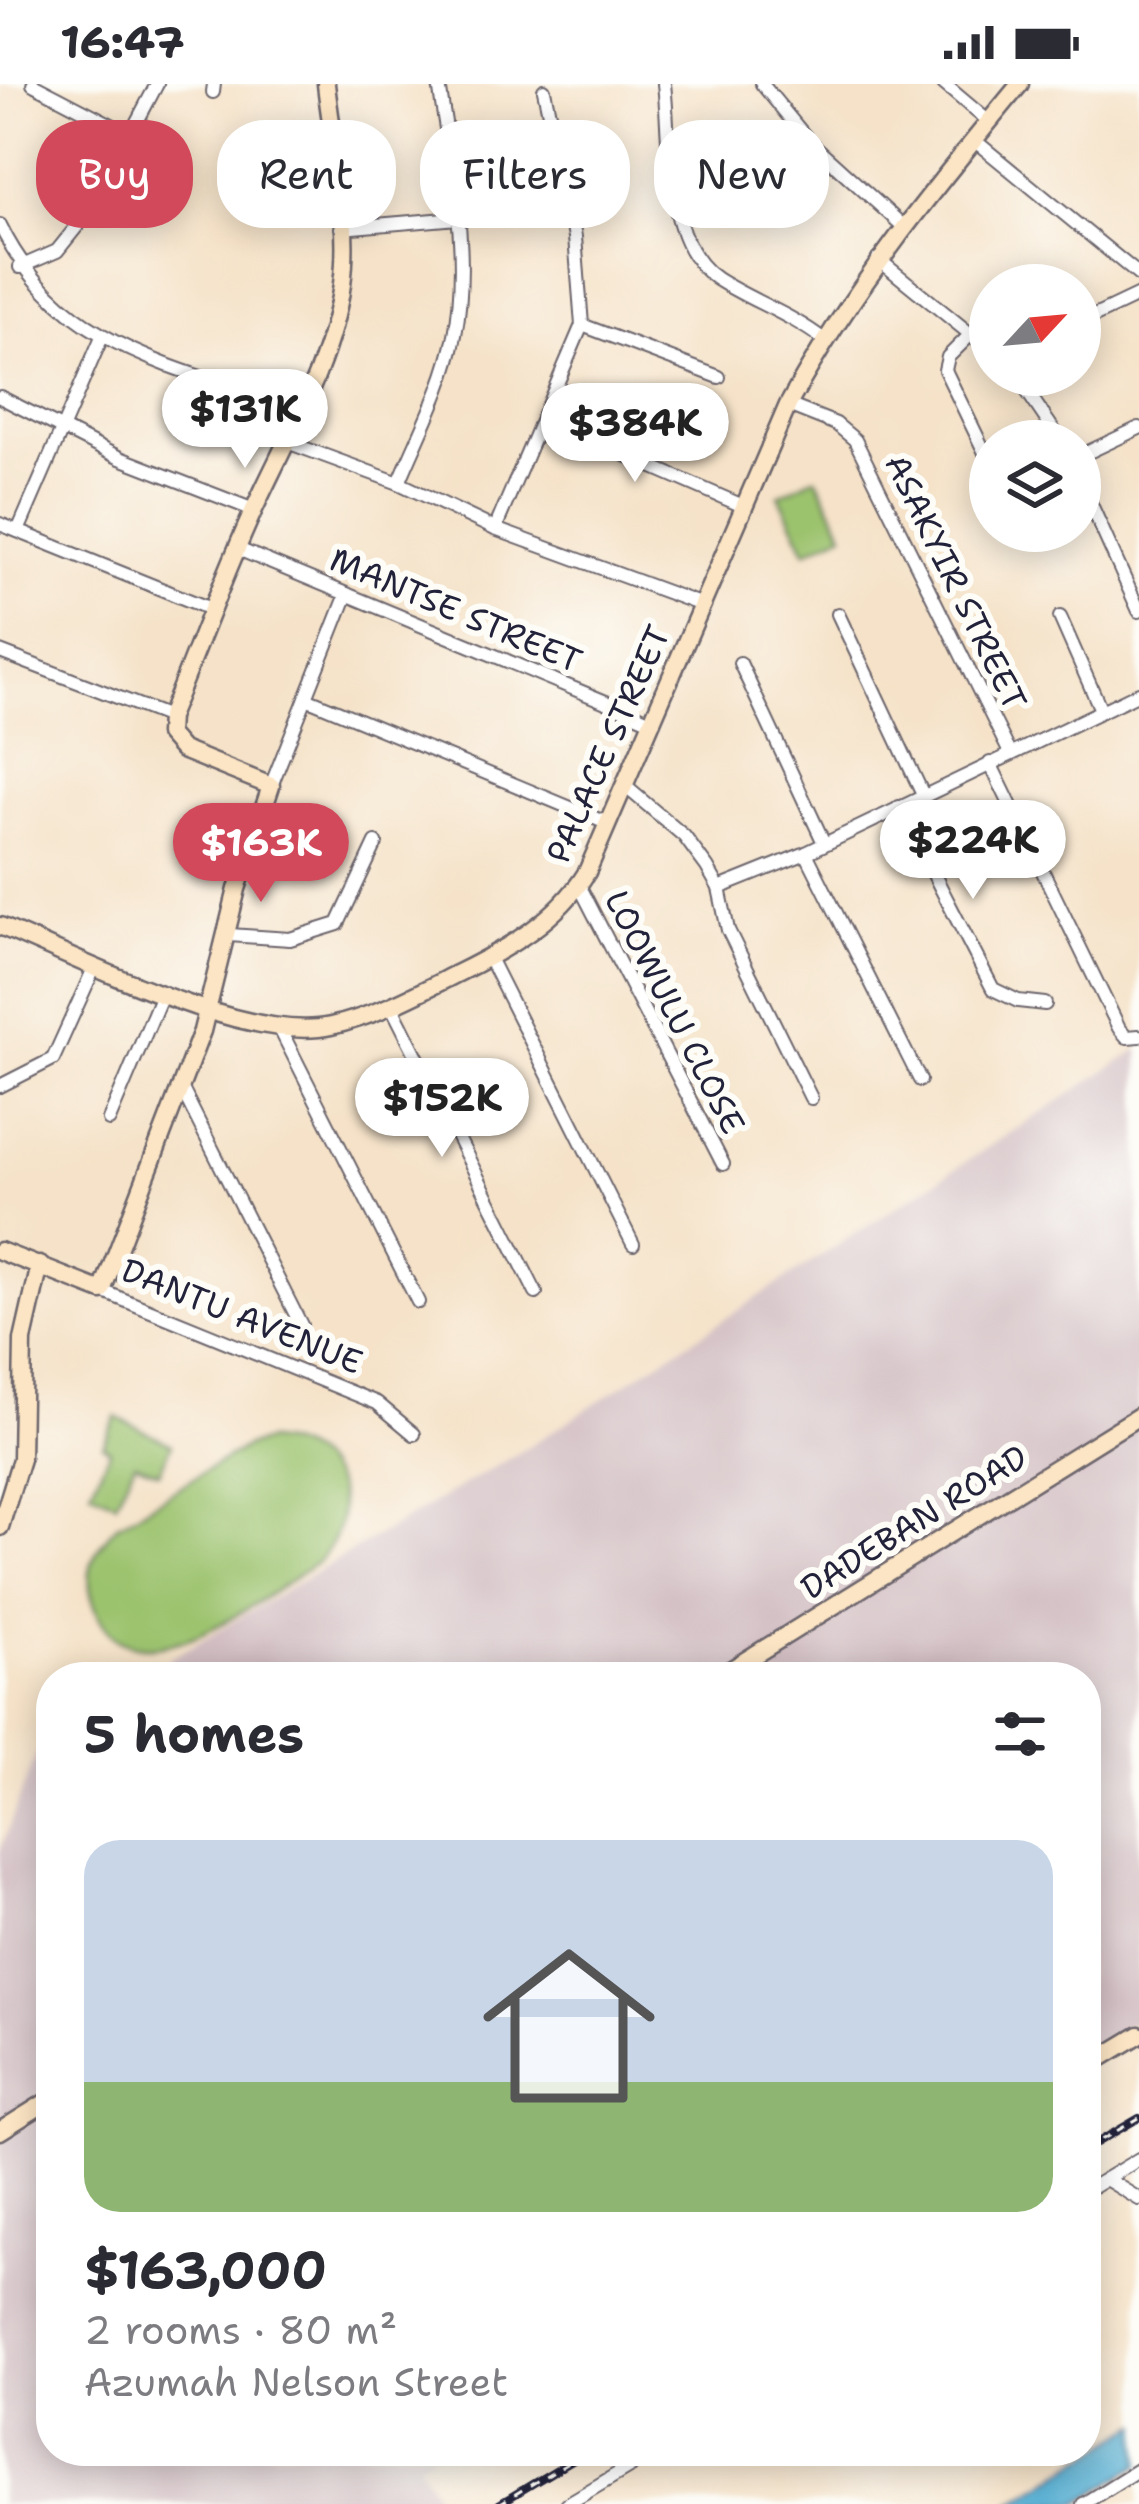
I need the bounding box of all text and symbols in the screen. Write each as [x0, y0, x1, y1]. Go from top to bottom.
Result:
text: 16:47 [60, 12, 185, 72]
chip: Buy [36, 120, 193, 228]
chip: Rent [217, 120, 396, 228]
chip: Filters [420, 120, 630, 228]
chip: New [654, 120, 829, 228]
north arrow [969, 264, 1101, 396]
map controls [969, 264, 1101, 552]
pin: $131K [161, 369, 329, 471]
text: $131K [189, 382, 301, 434]
pin: $384K [551, 383, 719, 485]
text: $384K [568, 396, 702, 448]
button: layers [969, 420, 1101, 552]
street label: ASAKYIR STREET [874, 446, 1038, 718]
street label: MANTSE STREET [323, 537, 589, 683]
street label: PALACE STREET [535, 618, 681, 870]
pin: $224K [889, 800, 1057, 902]
pin: $163K [177, 803, 345, 905]
text: $224K [907, 813, 1039, 865]
text: $163K [200, 816, 322, 868]
street label: LOOWULU CLOSE [594, 883, 756, 1141]
pin: $152K [358, 1058, 526, 1160]
text: $152K [382, 1071, 502, 1123]
street label: DANTU AVENUE [115, 1247, 369, 1385]
street label: DADEBAN ROAD [792, 1434, 1036, 1610]
text: 5 homes [84, 1700, 304, 1768]
icon: filters [987, 1701, 1053, 1767]
icon: home [461, 1918, 677, 2134]
text: $163,000 [84, 2236, 327, 2304]
text: 2 rooms · 80 m² [84, 2304, 397, 2356]
text: Azumah Nelson Street [84, 2356, 508, 2408]

